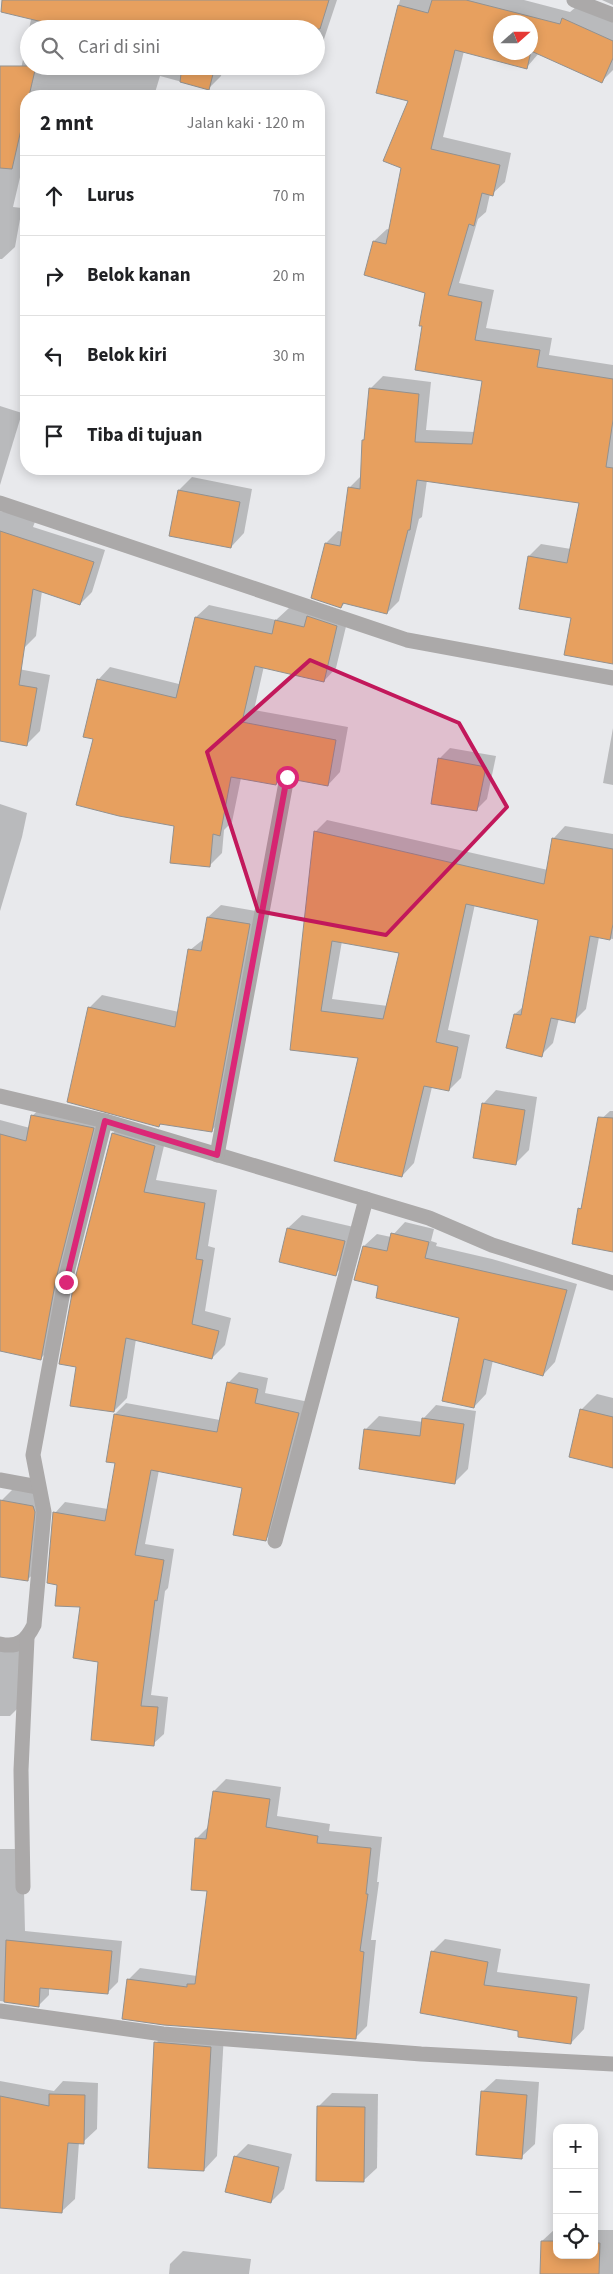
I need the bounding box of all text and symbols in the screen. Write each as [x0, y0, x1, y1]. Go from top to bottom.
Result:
north arrow [493, 15, 538, 60]
search box [20, 20, 325, 75]
icon: search [38, 34, 66, 62]
text: Cari di sini [78, 34, 160, 61]
text: 2 mnt [40, 108, 93, 138]
text: Jalan kaki · 120 m [187, 112, 305, 134]
icon: ahead [40, 182, 68, 210]
text: Lurus [87, 182, 134, 209]
text: 70 m [273, 185, 305, 207]
icon: right [40, 262, 68, 290]
text: Belok kanan [87, 262, 191, 289]
text: 20 m [273, 265, 305, 287]
icon: left [40, 342, 68, 370]
text: Belok kiri [87, 342, 167, 369]
text: 30 m [273, 345, 305, 367]
icon: arrive [40, 422, 68, 450]
text: Tiba di tujuan [87, 422, 202, 449]
route start [276, 766, 299, 789]
route end [55, 1271, 78, 1294]
map controls [553, 2124, 598, 2259]
button: + [553, 2124, 598, 2169]
button: − [553, 2169, 598, 2214]
button: locate [553, 2214, 598, 2259]

